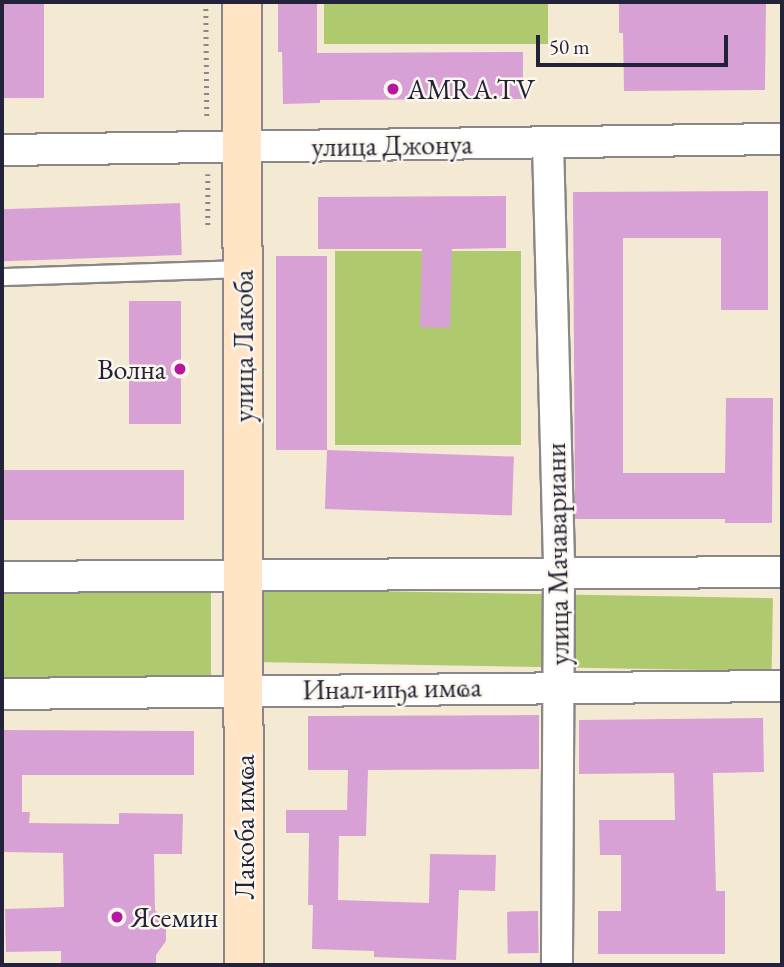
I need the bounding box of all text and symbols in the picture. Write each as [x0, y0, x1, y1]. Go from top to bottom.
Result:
scale bar [539, 21, 732, 65]
text: 50 m [549, 33, 590, 60]
place label: AMRA.TV [407, 72, 535, 106]
marker: AMRA.TV [385, 81, 401, 97]
street label: улица Джонуа [311, 127, 473, 163]
street label: улица Лакоба [226, 270, 260, 422]
place label: Волна [97, 352, 166, 386]
marker: Волна [172, 361, 188, 377]
street label: улица Мачавариани [538, 442, 576, 666]
street label: Инал-иҧа имҩа [302, 670, 482, 706]
street label: Лакоба имҩа [227, 754, 261, 900]
place label: Ясемин [131, 900, 218, 934]
marker: Ясемин [109, 909, 125, 925]

